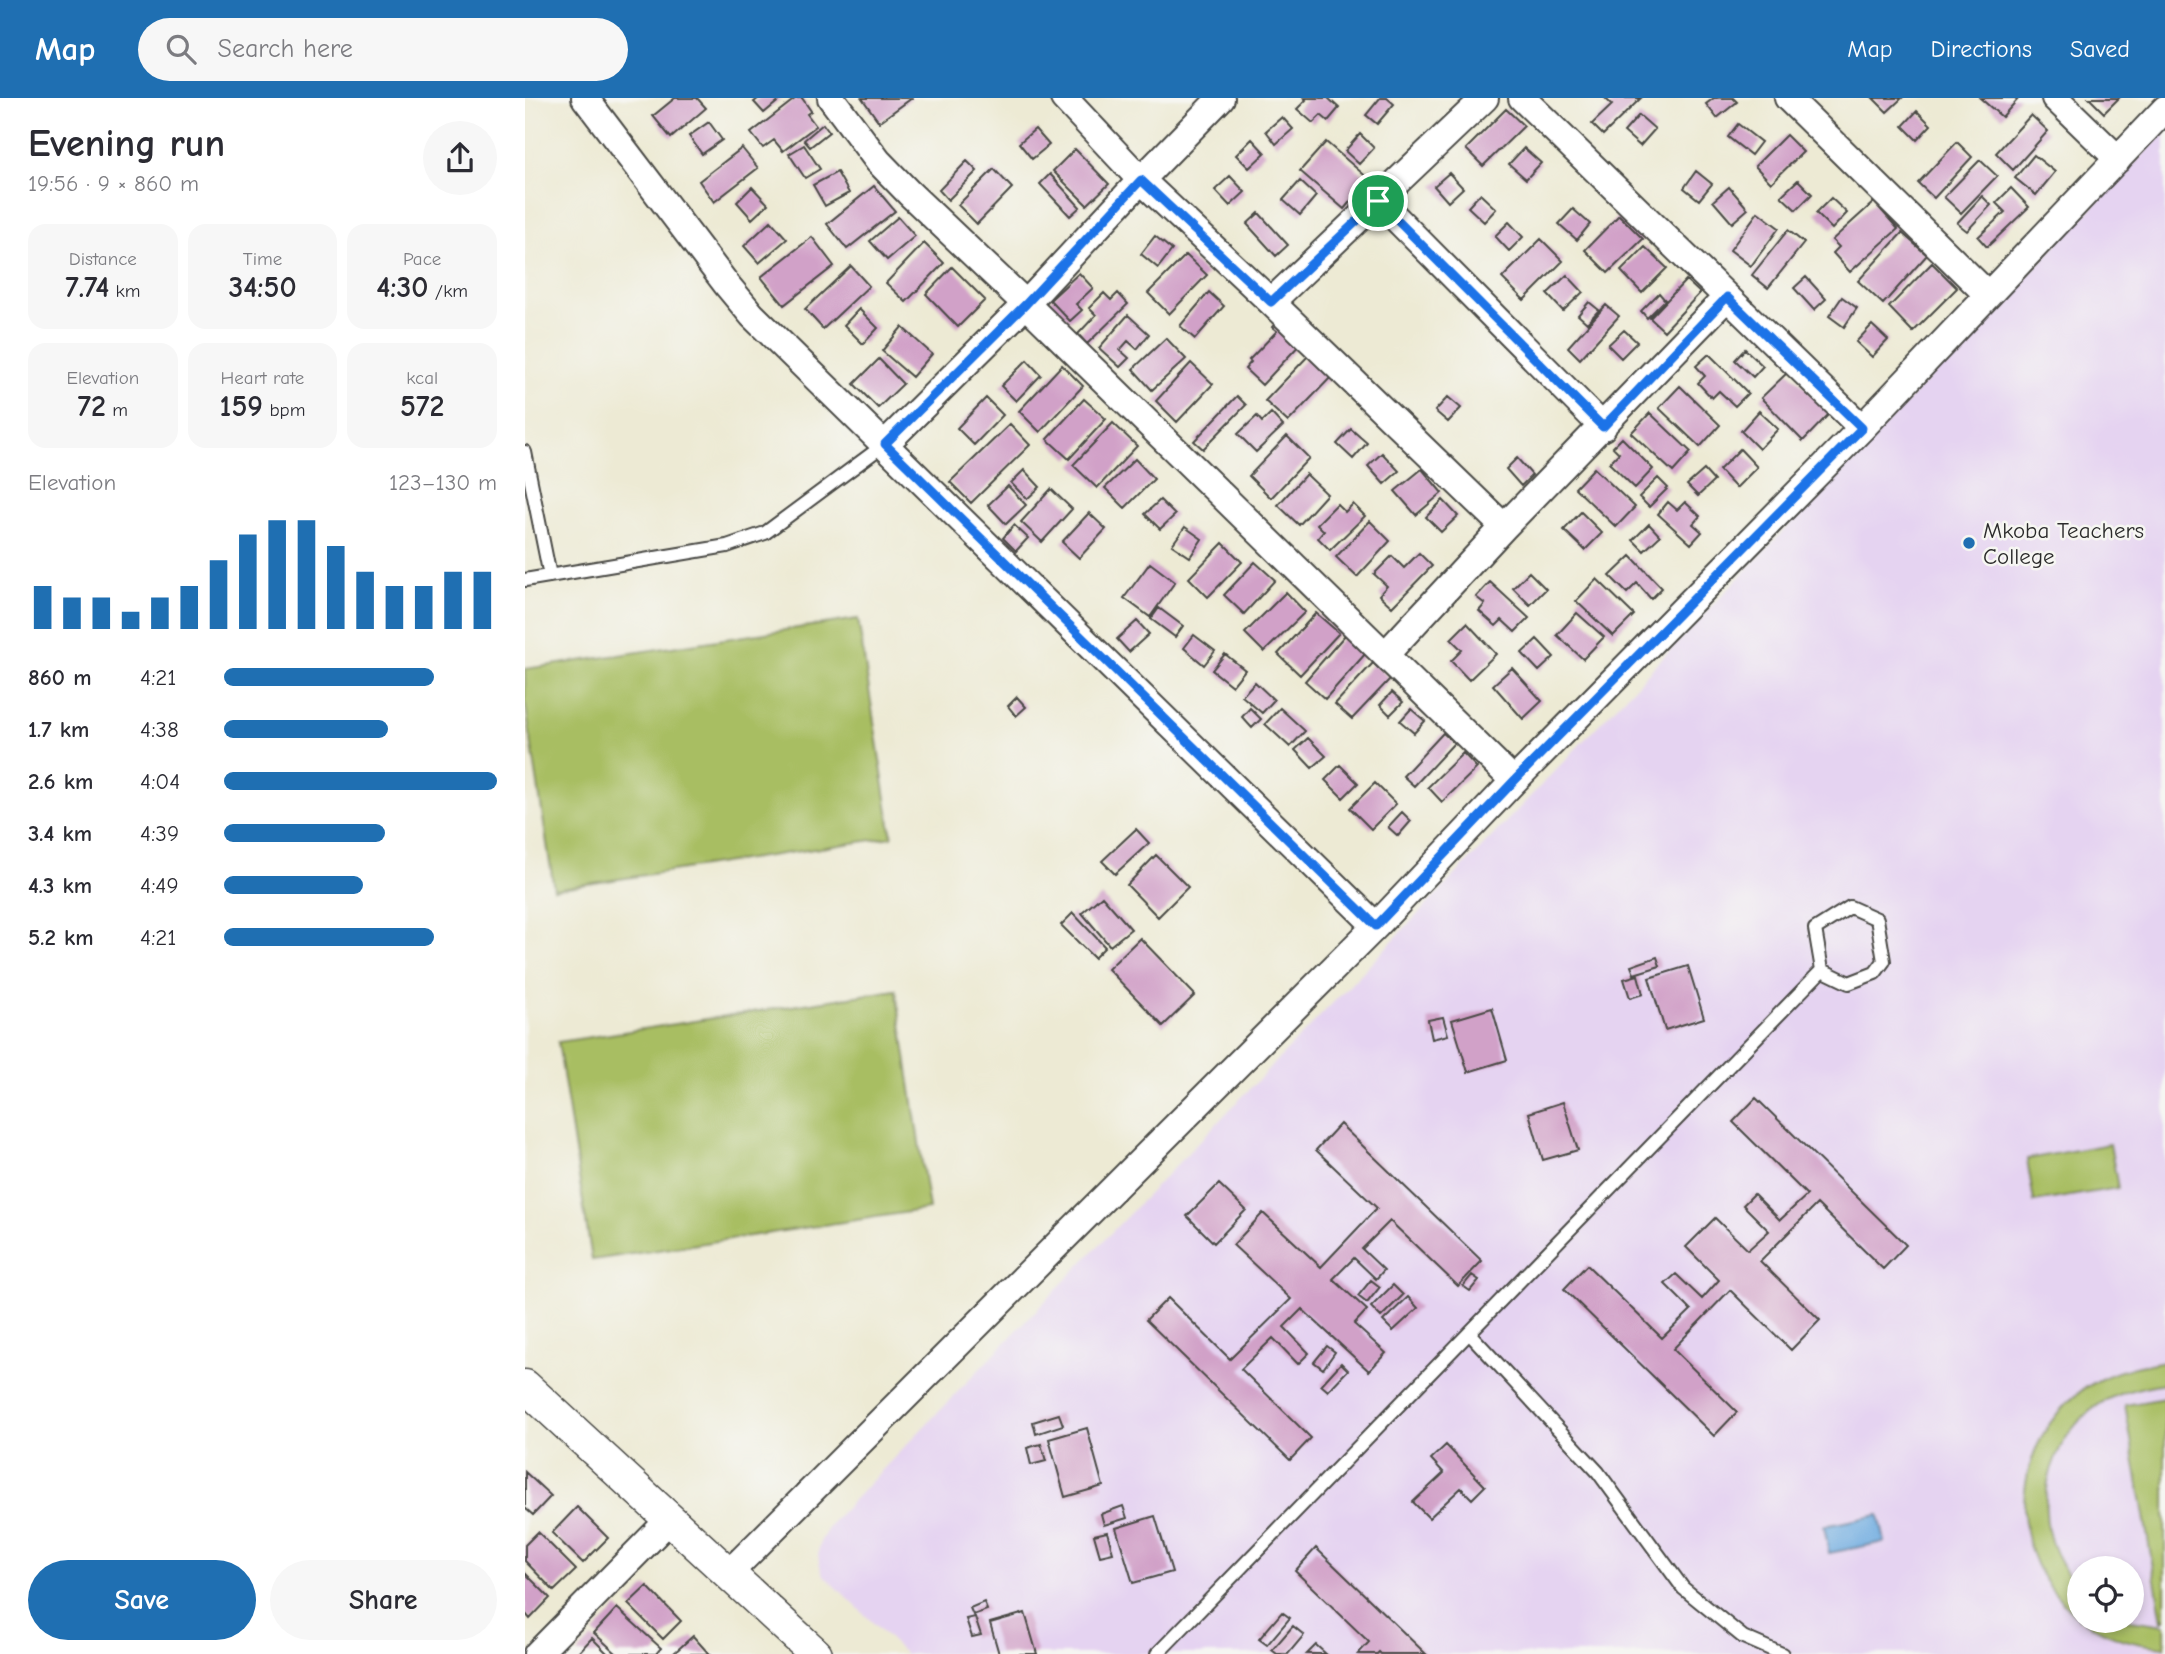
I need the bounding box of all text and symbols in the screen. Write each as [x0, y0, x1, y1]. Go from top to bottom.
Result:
search box [138, 18, 628, 81]
text: Map [35, 30, 96, 68]
icon: search [162, 30, 200, 68]
text: Search here [218, 34, 353, 64]
text: Map [1847, 35, 1893, 63]
text: Directions [1931, 35, 2032, 63]
text: Saved [2070, 35, 2130, 63]
button: share [423, 121, 497, 195]
text: Evening run [28, 122, 225, 166]
text: 19:56 · 9 × 860 m [28, 170, 199, 197]
pin [1348, 171, 1408, 231]
icon: arrive [1359, 182, 1397, 220]
text: Distance [69, 248, 137, 270]
text: Time [243, 248, 282, 270]
text: Pace [403, 248, 441, 270]
text: 7.74 [65, 270, 109, 305]
text: 34:50 [228, 270, 297, 305]
text: 4:30 [376, 270, 429, 305]
text: km [109, 280, 141, 302]
text: /km [429, 280, 468, 302]
text: Elevation [66, 367, 139, 389]
text: Heart rate [221, 367, 304, 389]
text: kcal [406, 367, 438, 389]
text: 72 [78, 389, 106, 424]
text: 159 [220, 389, 263, 424]
text: 572 [400, 389, 444, 424]
text: m [106, 399, 128, 421]
text: bpm [263, 399, 305, 421]
text: Elevation [28, 469, 116, 496]
text: 123–130 m [389, 469, 497, 496]
place label: Mkoba Teachers College [1983, 517, 2144, 570]
marker: Mkoba Teachers College [1961, 535, 1977, 551]
text: 860 m [28, 664, 91, 691]
text: 4:21 [140, 664, 176, 691]
text: 1.7 km [28, 716, 89, 743]
text: 4:38 [140, 716, 179, 743]
text: 2.6 km [28, 768, 93, 795]
text: 4:04 [140, 768, 180, 795]
text: 3.4 km [28, 820, 92, 847]
text: 4:39 [140, 820, 179, 847]
text: 4.3 km [28, 872, 92, 899]
text: 4:49 [140, 872, 179, 899]
text: 5.2 km [28, 924, 94, 951]
text: 4:21 [140, 924, 176, 951]
map controls [2067, 1556, 2144, 1633]
button: locate [2067, 1556, 2144, 1633]
button: Save [28, 1560, 256, 1640]
button: Share [270, 1560, 497, 1640]

